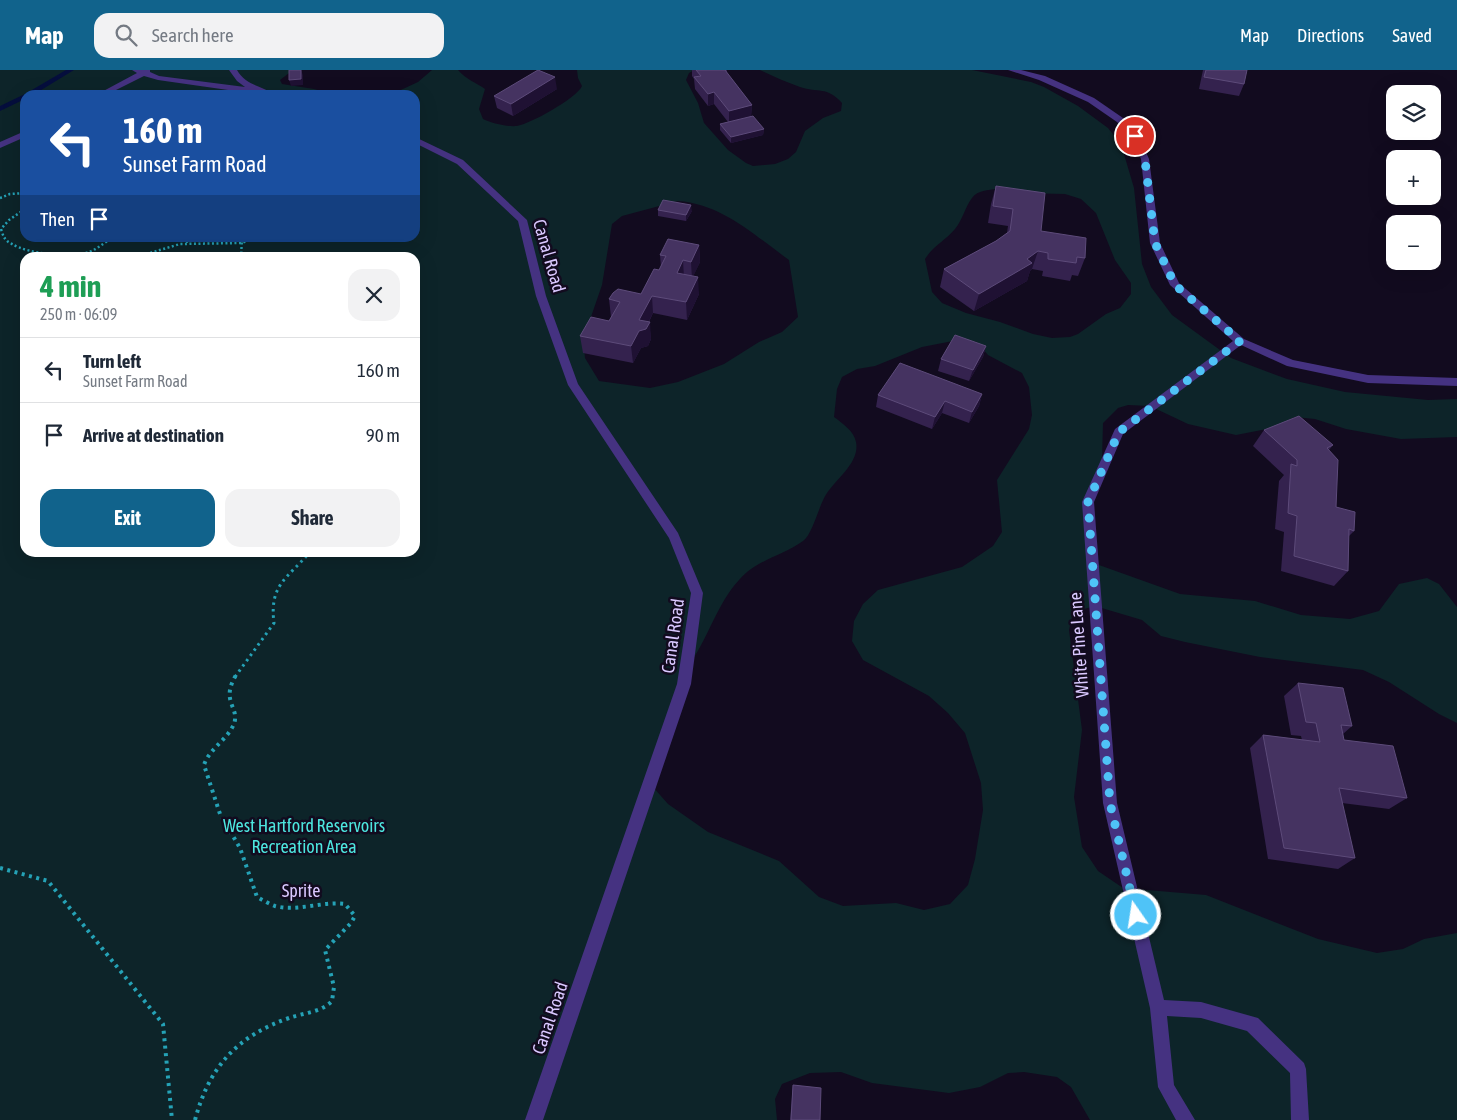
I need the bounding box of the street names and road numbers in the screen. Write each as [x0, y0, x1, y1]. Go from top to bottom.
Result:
street label: Canal Road [529, 217, 570, 295]
street label: White Pine Lane [1064, 592, 1093, 699]
street label: Canal Road [657, 597, 688, 675]
street label: Sprite [282, 880, 320, 901]
street label: Canal Road [527, 979, 572, 1057]

